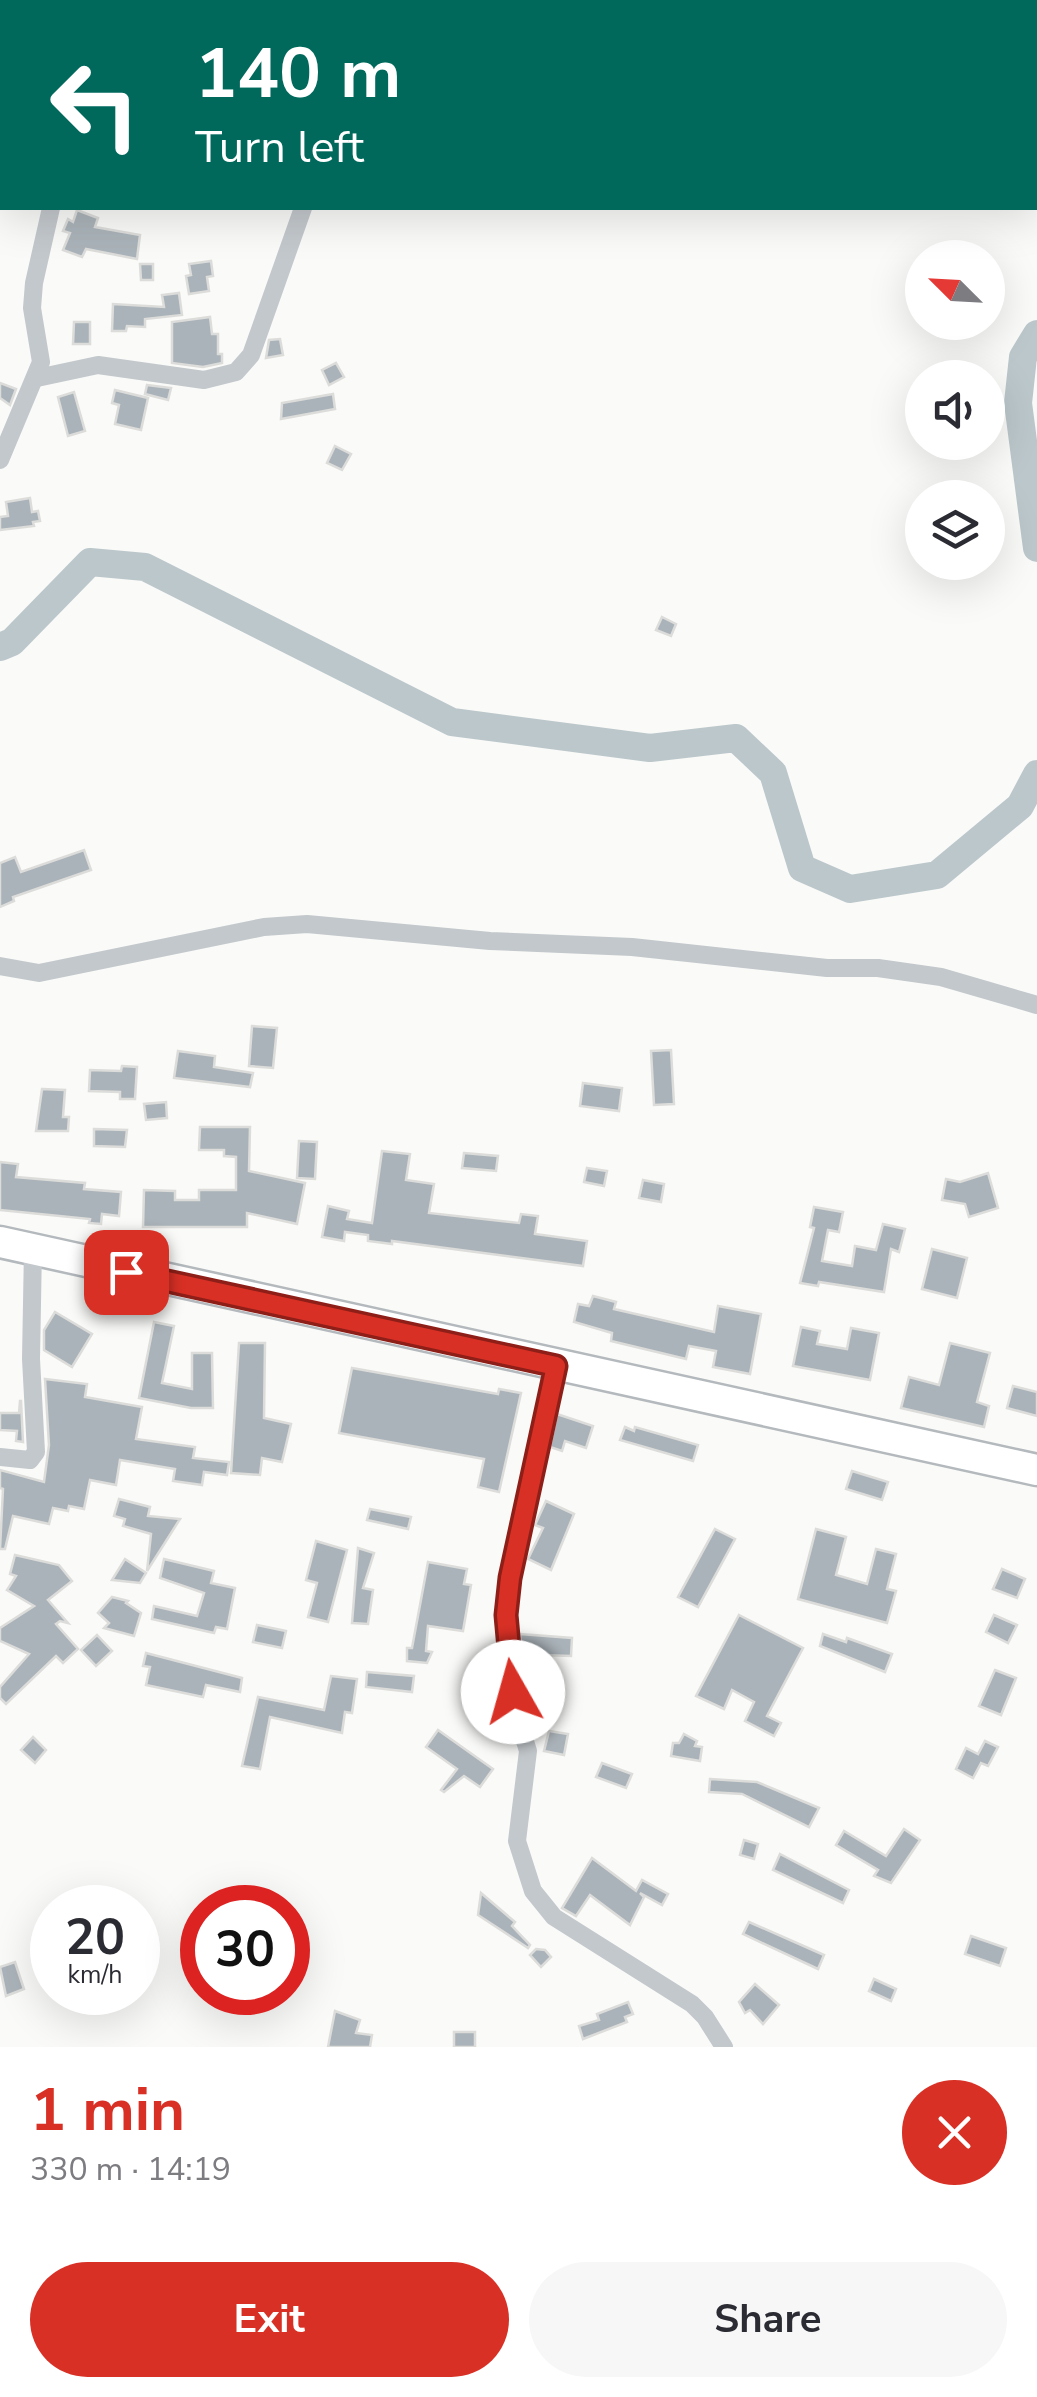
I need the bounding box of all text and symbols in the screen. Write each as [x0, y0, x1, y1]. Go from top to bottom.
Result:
text: 140 m [195, 26, 401, 122]
icon: left [30, 40, 160, 170]
text: Turn left [195, 117, 364, 178]
north arrow [905, 240, 1005, 340]
map controls [905, 240, 1005, 580]
button: sound [905, 360, 1005, 460]
button: layers [905, 480, 1005, 580]
pin [84, 1230, 169, 1315]
icon: arrive [99, 1245, 154, 1300]
position arrow [461, 1640, 565, 1744]
speed limit sign: 30 [180, 1885, 310, 2015]
text: 20 [65, 1903, 125, 1972]
text: km/h [67, 1958, 123, 1992]
text: 1 min [30, 2069, 185, 2151]
button: close [902, 2080, 1007, 2185]
text: 330 m · 14:19 [30, 2148, 231, 2191]
button: Exit [30, 2262, 509, 2377]
button: Share [529, 2262, 1007, 2377]

